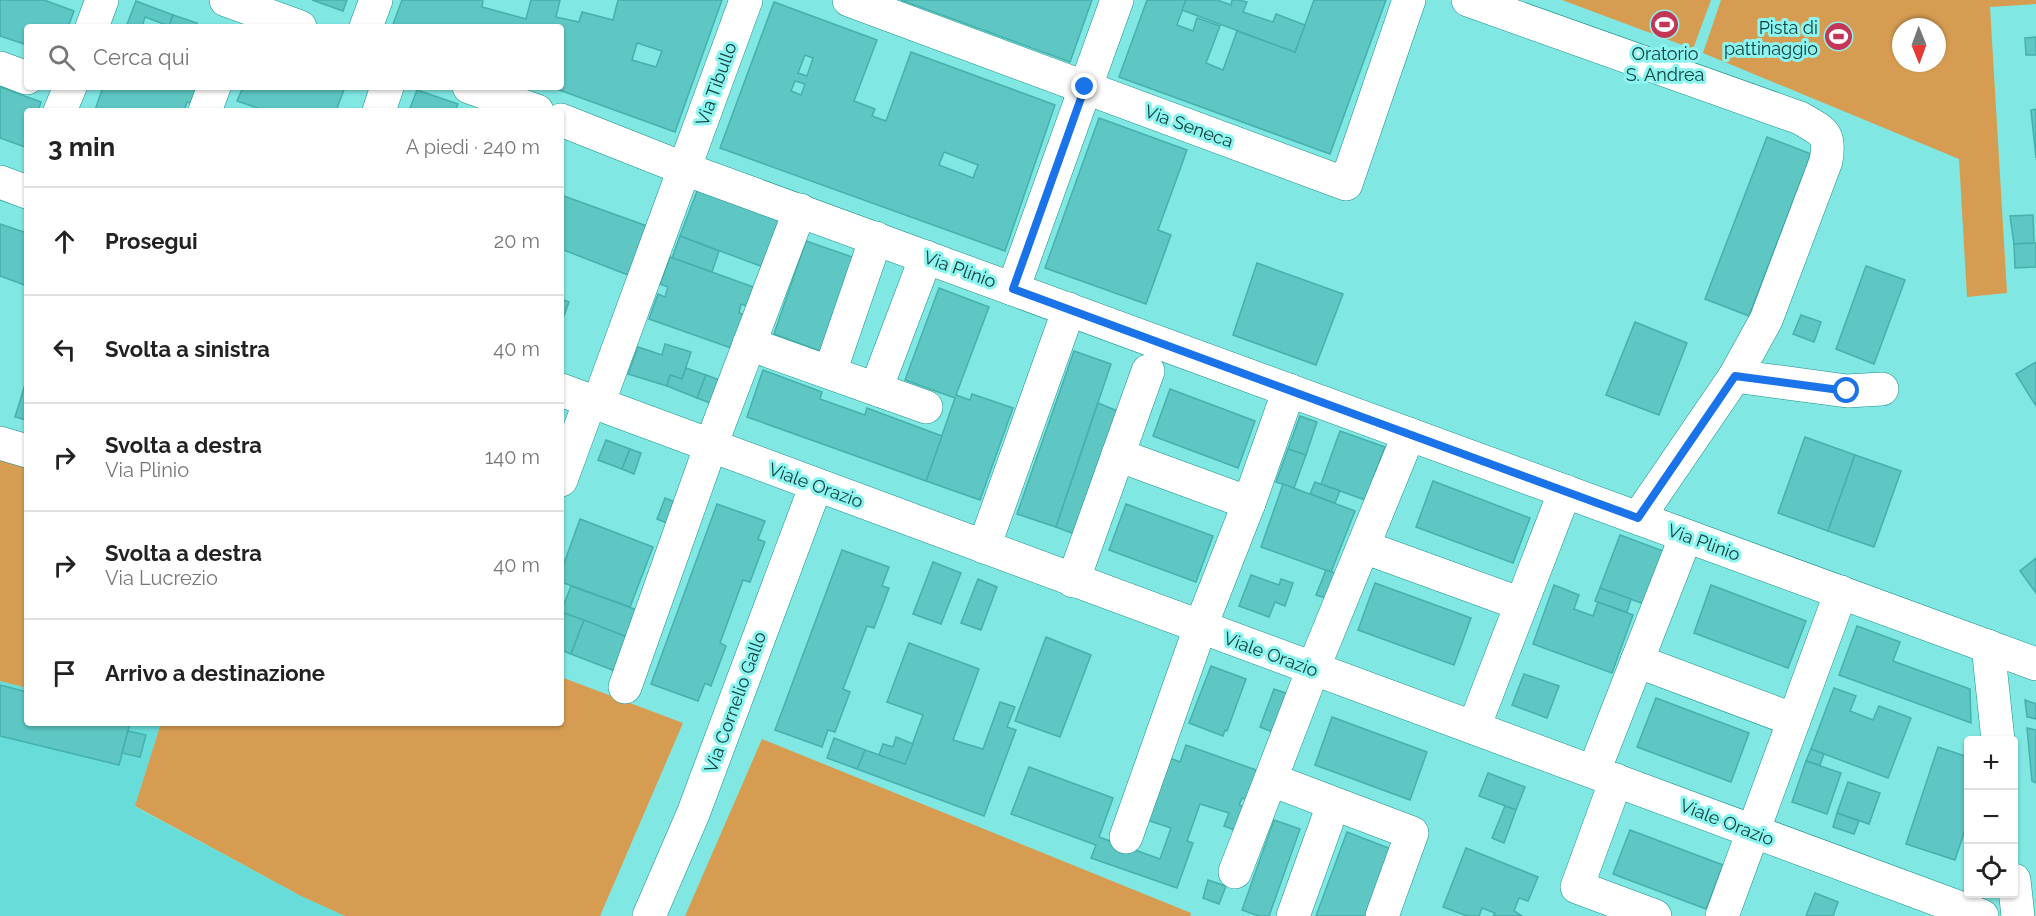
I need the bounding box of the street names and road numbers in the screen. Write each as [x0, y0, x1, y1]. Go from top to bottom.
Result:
street label: Via Tibullo [691, 39, 741, 129]
street label: Via Seneca [1142, 100, 1236, 152]
street label: Via Plinio [921, 246, 999, 292]
street label: Viale Orazio [766, 458, 866, 512]
street label: Via Plinio [1665, 519, 1743, 565]
street label: Viale Orazio [1221, 627, 1321, 681]
street label: Via Cornelio Gallo [700, 628, 770, 775]
street label: Viale Orazio [1677, 794, 1777, 850]

